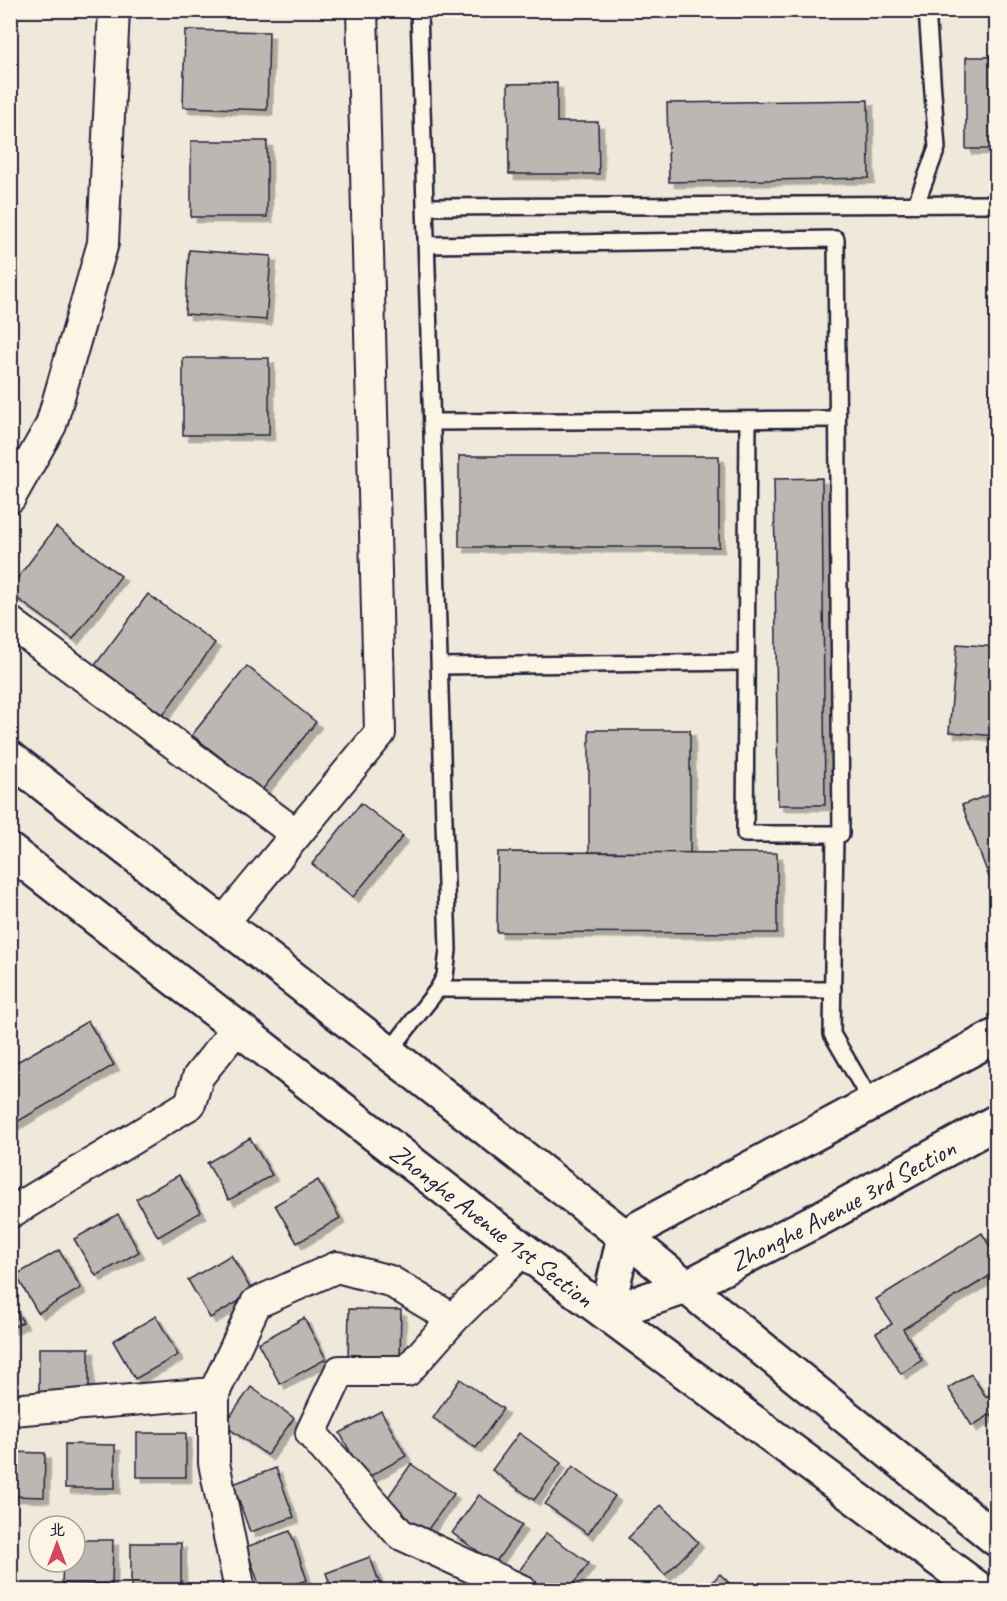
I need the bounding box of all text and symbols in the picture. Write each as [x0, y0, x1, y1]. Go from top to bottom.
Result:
street label: Zhonghe Avenue 3rd Section [724, 1131, 961, 1278]
street label: Zhonghe Avenue 1st Section [383, 1136, 600, 1315]
north arrow [27, 1514, 87, 1574]
text: 北 [49, 1520, 65, 1540]

